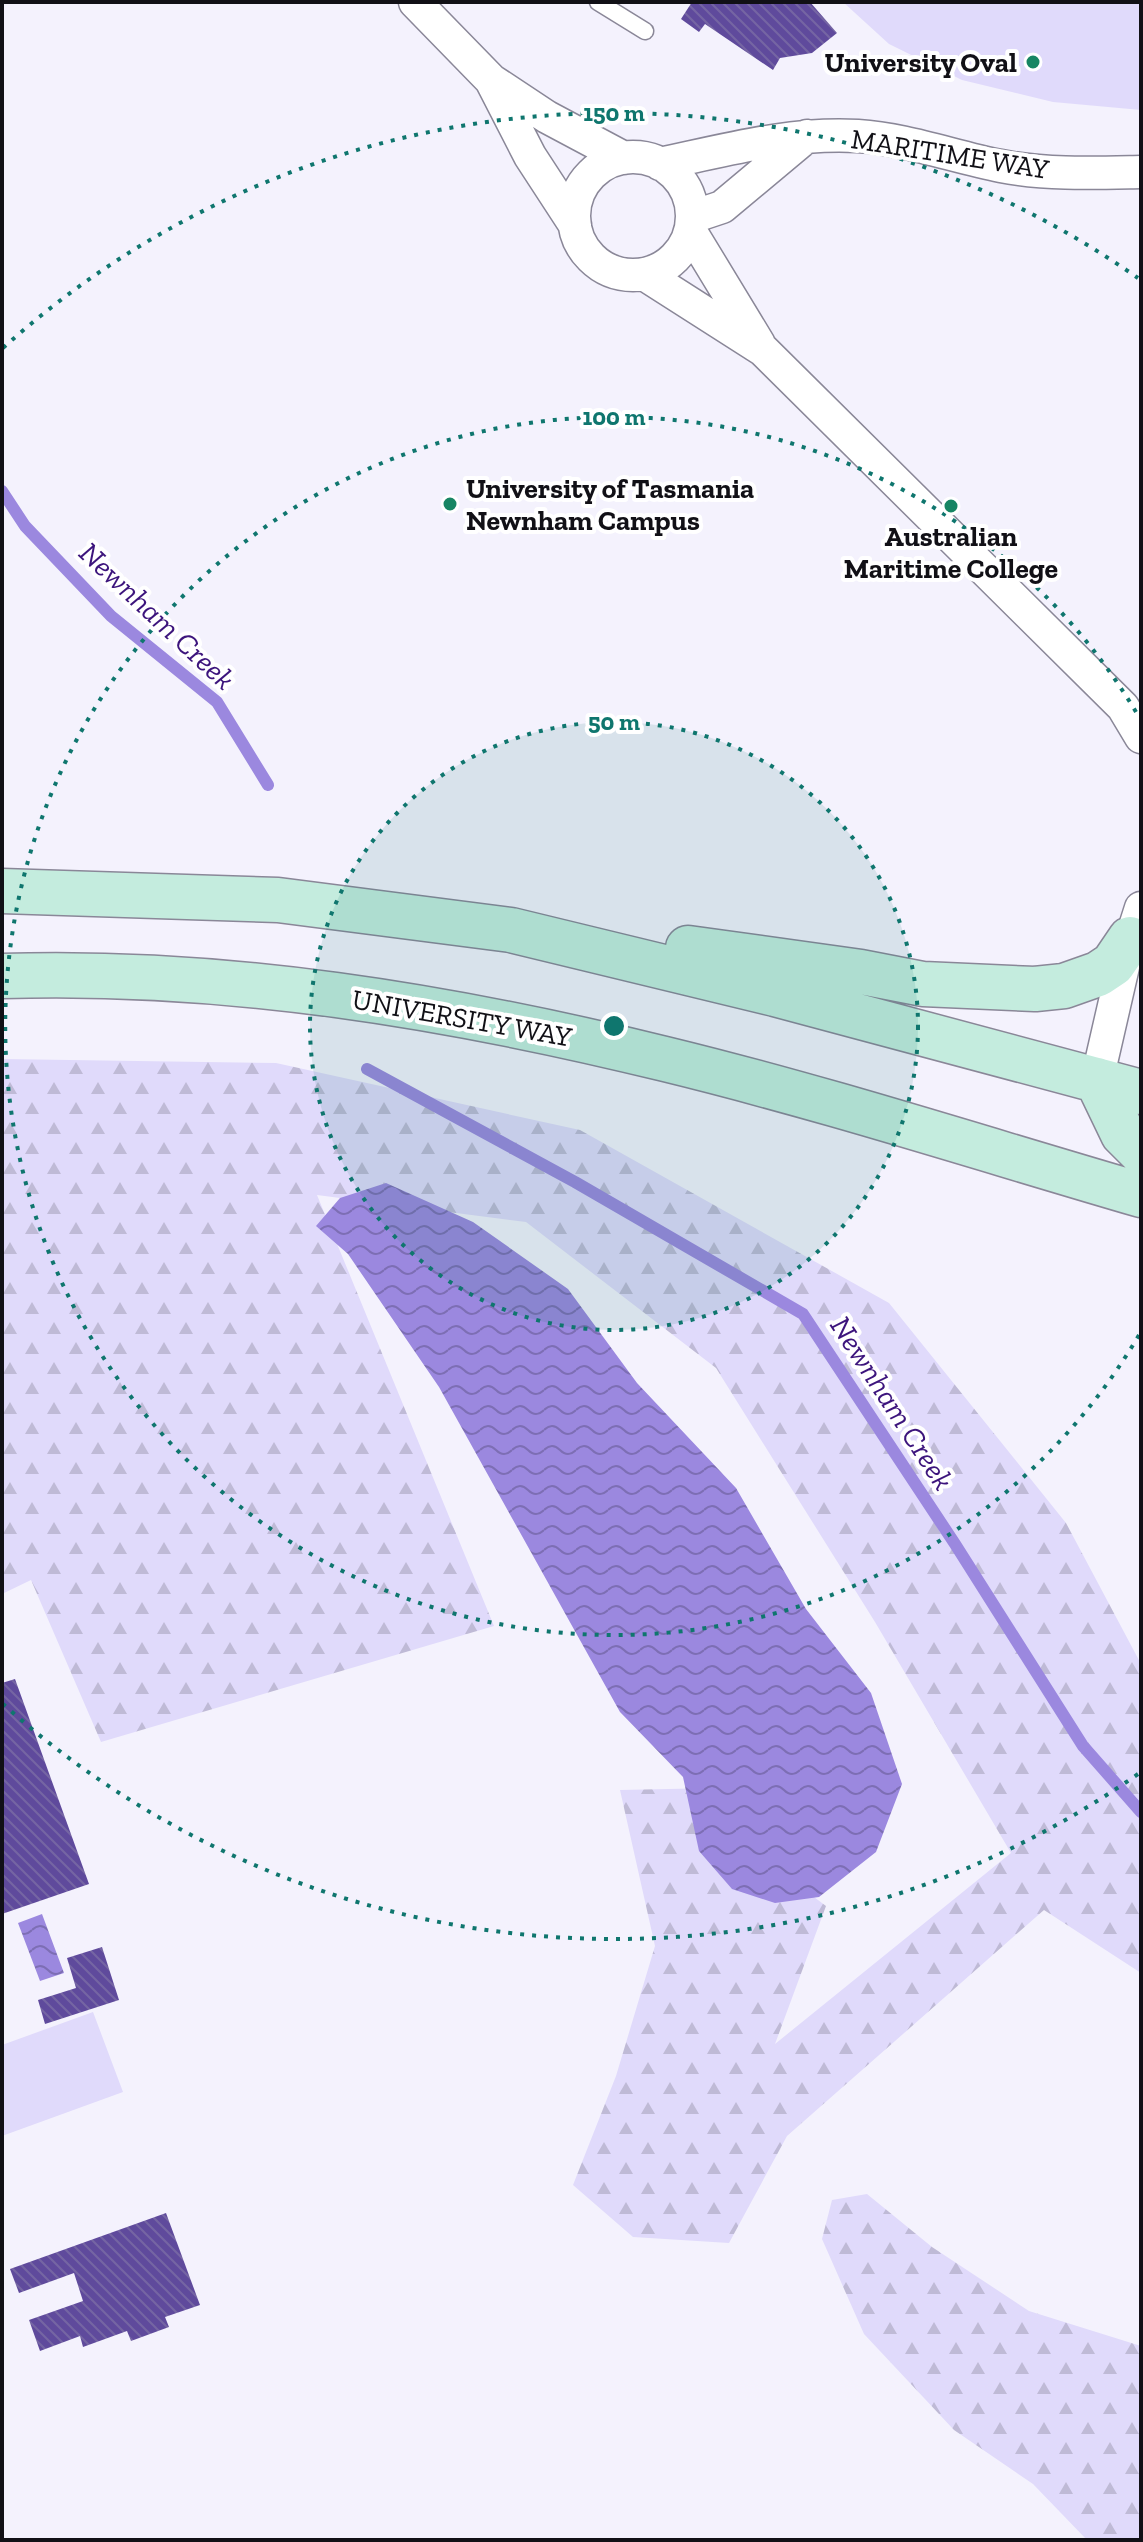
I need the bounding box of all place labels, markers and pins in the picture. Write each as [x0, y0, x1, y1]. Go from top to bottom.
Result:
place label: University Oval [825, 46, 1017, 79]
marker: University Oval [1024, 53, 1042, 71]
place label: University of Tasmania Newnham Campus [466, 472, 754, 537]
marker: University of Tasmania Newnham Campus [441, 495, 459, 513]
marker: Australian Maritime College [942, 497, 960, 515]
place label: Australian Maritime College [844, 520, 1058, 585]
centre of rings [600, 1012, 628, 1040]

